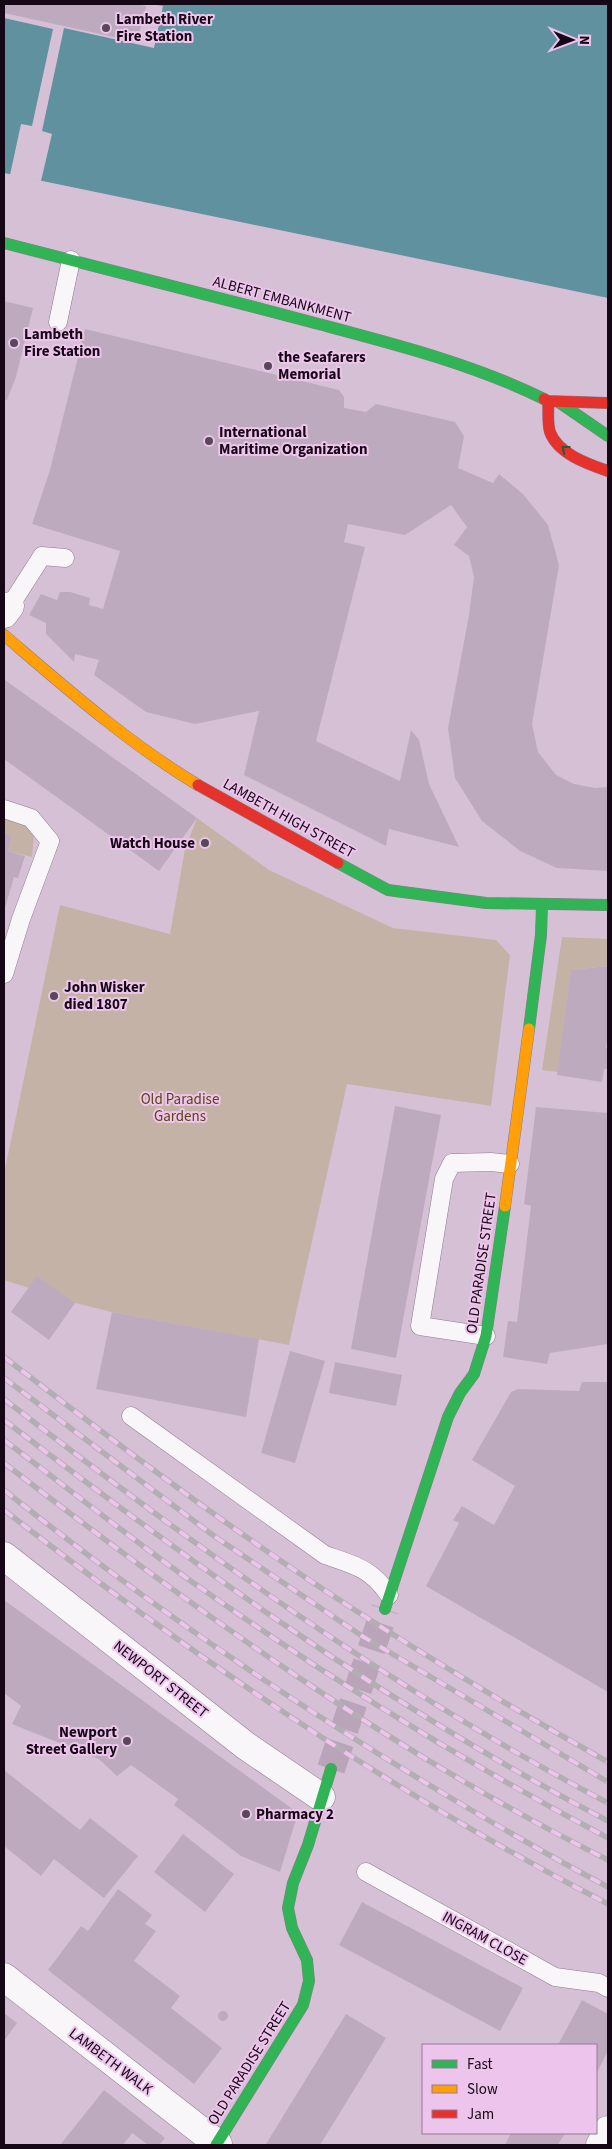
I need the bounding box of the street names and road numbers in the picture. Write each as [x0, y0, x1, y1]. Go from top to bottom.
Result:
street label: ALBERT EMBANKMENT [210, 271, 353, 328]
street label: LAMBETH HIGH STREET [219, 773, 358, 863]
street label: OLD PARADISE STREET [461, 1191, 502, 1335]
street label: NEWPORT STREET [109, 1636, 213, 1723]
street label: INGRAM CLOSE [438, 1906, 531, 1971]
street label: OLD PARADISE STREET [203, 1997, 296, 2129]
street label: LAMBETH WALK [65, 2023, 157, 2100]

